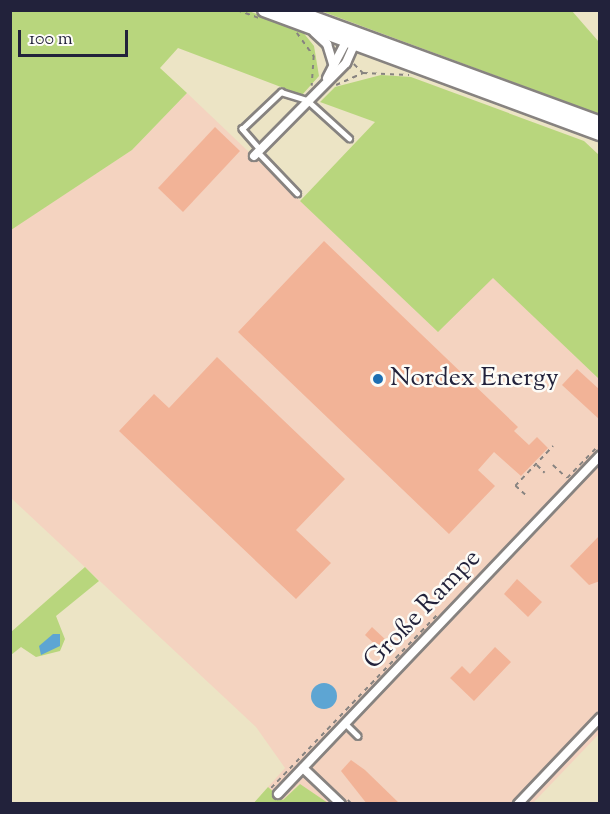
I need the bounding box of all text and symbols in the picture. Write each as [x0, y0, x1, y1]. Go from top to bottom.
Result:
scale bar [21, 18, 130, 56]
text: 100 m [29, 27, 73, 53]
place label: Nordex Energy [390, 363, 559, 395]
marker: Nordex Energy [371, 372, 385, 386]
street label: Große Rampe [358, 543, 488, 677]

